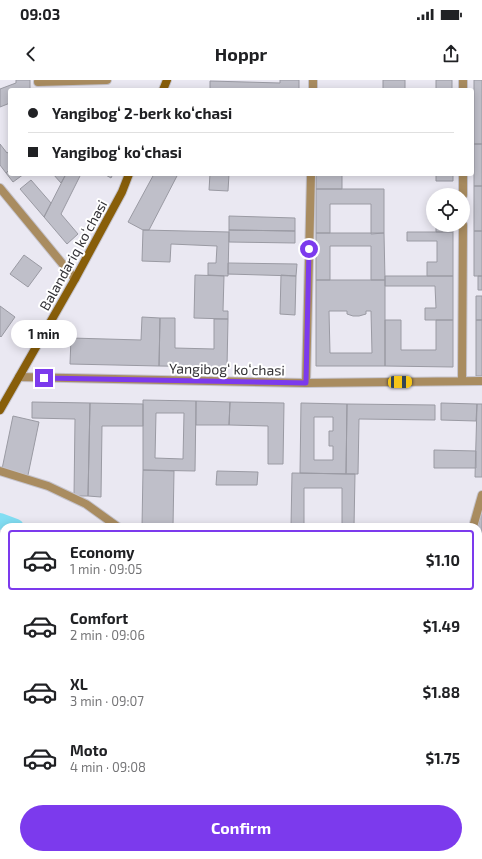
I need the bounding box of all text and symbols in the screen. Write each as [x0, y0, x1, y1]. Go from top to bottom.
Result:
text: 09:03 [20, 5, 60, 23]
icon: back [20, 43, 42, 65]
text: Hoppr [215, 43, 267, 65]
icon: share [440, 43, 462, 65]
text: Yangibogʻ 2-berk koʻchasi [52, 104, 232, 122]
text: Yangibogʻ koʻchasi [52, 143, 182, 161]
map controls [426, 188, 470, 232]
button: locate [426, 188, 470, 232]
street label: Balandariq koʻchasi [36, 197, 110, 313]
route start [300, 240, 318, 258]
callout: 1 min [11, 320, 77, 348]
text: 1 min [28, 326, 60, 342]
street label: Yangibogʻ koʻchasi [169, 359, 285, 379]
route end [35, 369, 53, 387]
car [388, 376, 412, 388]
icon: car [22, 542, 58, 578]
text: Economy [70, 543, 135, 561]
text: $1.10 [426, 551, 460, 569]
text: 1 min · 09:05 [70, 561, 142, 577]
icon: car [22, 608, 58, 644]
text: Comfort [70, 609, 128, 627]
text: $1.49 [423, 617, 460, 635]
text: 2 min · 09:06 [70, 627, 145, 643]
icon: car [22, 674, 58, 710]
text: XL [70, 675, 88, 693]
text: $1.88 [422, 683, 460, 701]
text: 3 min · 09:07 [70, 693, 144, 709]
icon: car [22, 740, 58, 776]
text: Moto [70, 741, 108, 759]
text: $1.75 [425, 749, 460, 767]
text: 4 min · 09:08 [70, 759, 146, 775]
button: Confirm [20, 805, 462, 851]

